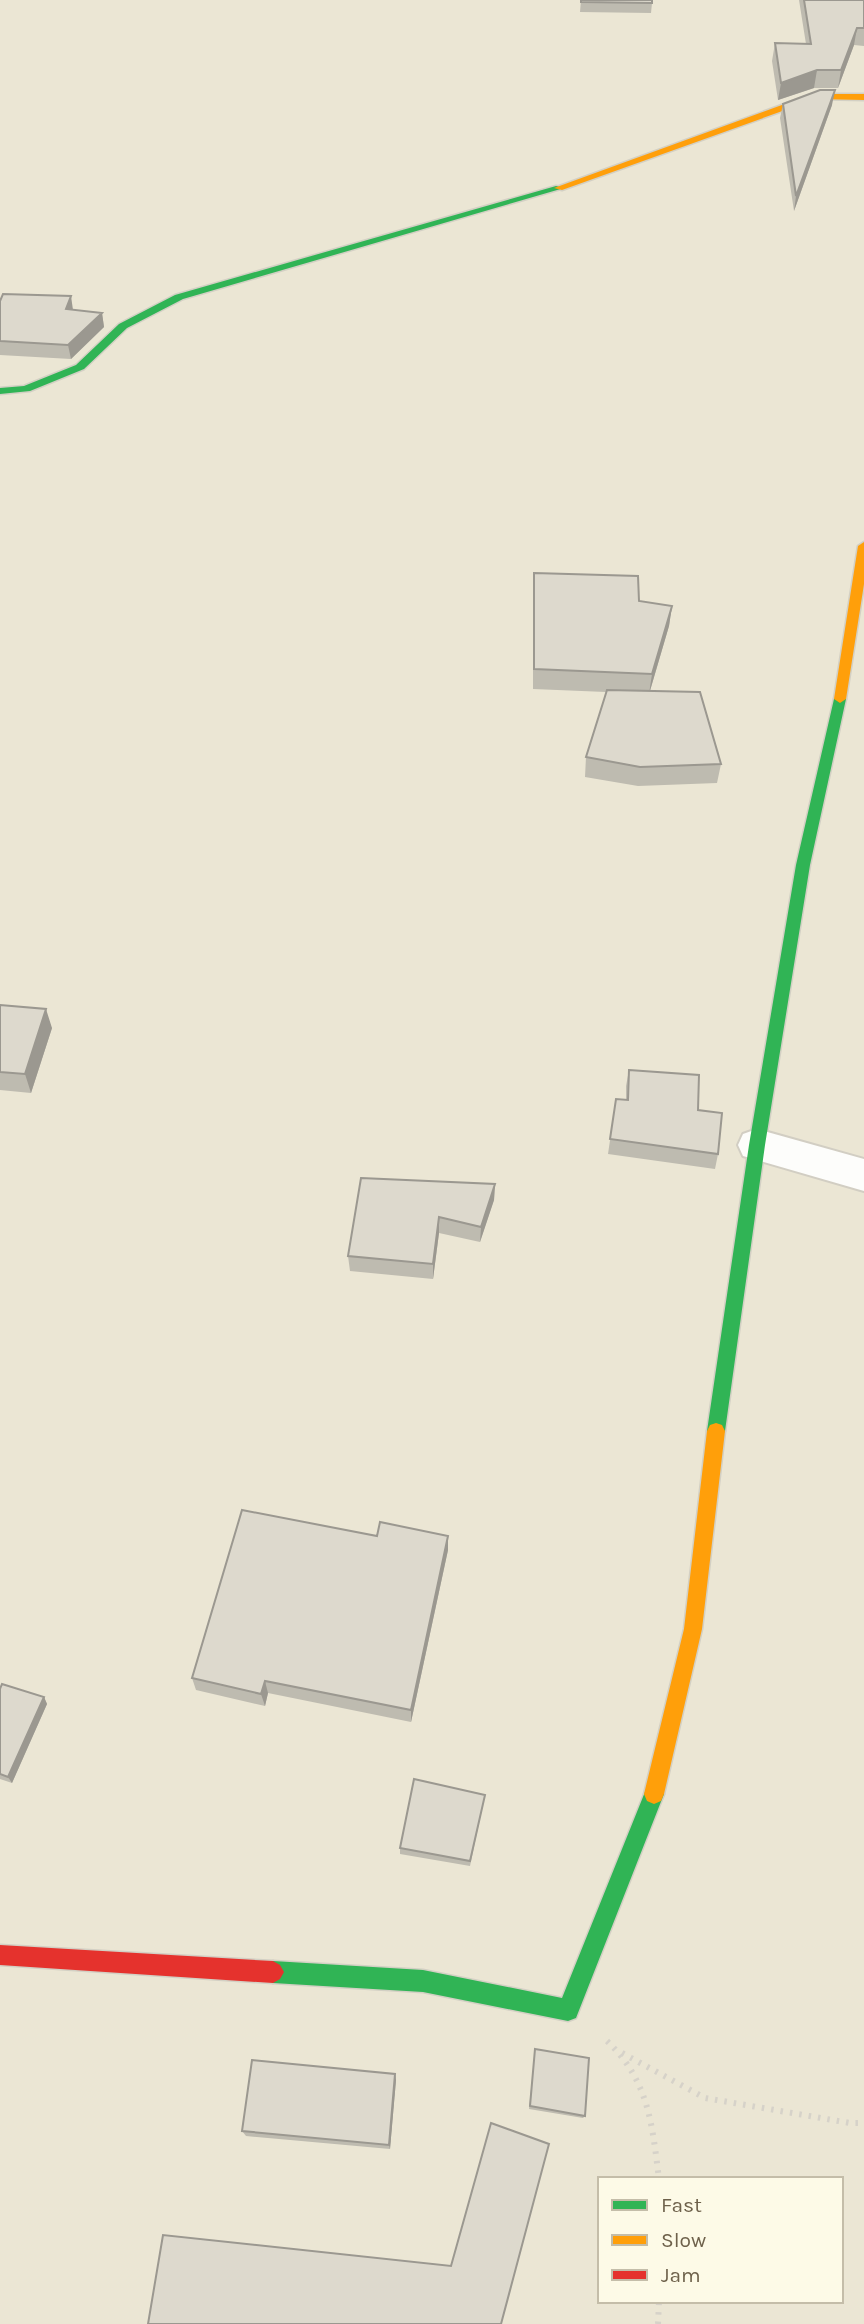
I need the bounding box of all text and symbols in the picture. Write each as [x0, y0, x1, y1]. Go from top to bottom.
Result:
legend [598, 2177, 843, 2303]
text: Fast [661, 2193, 702, 2217]
text: Slow [661, 2228, 706, 2252]
text: Jam [661, 2263, 701, 2287]

